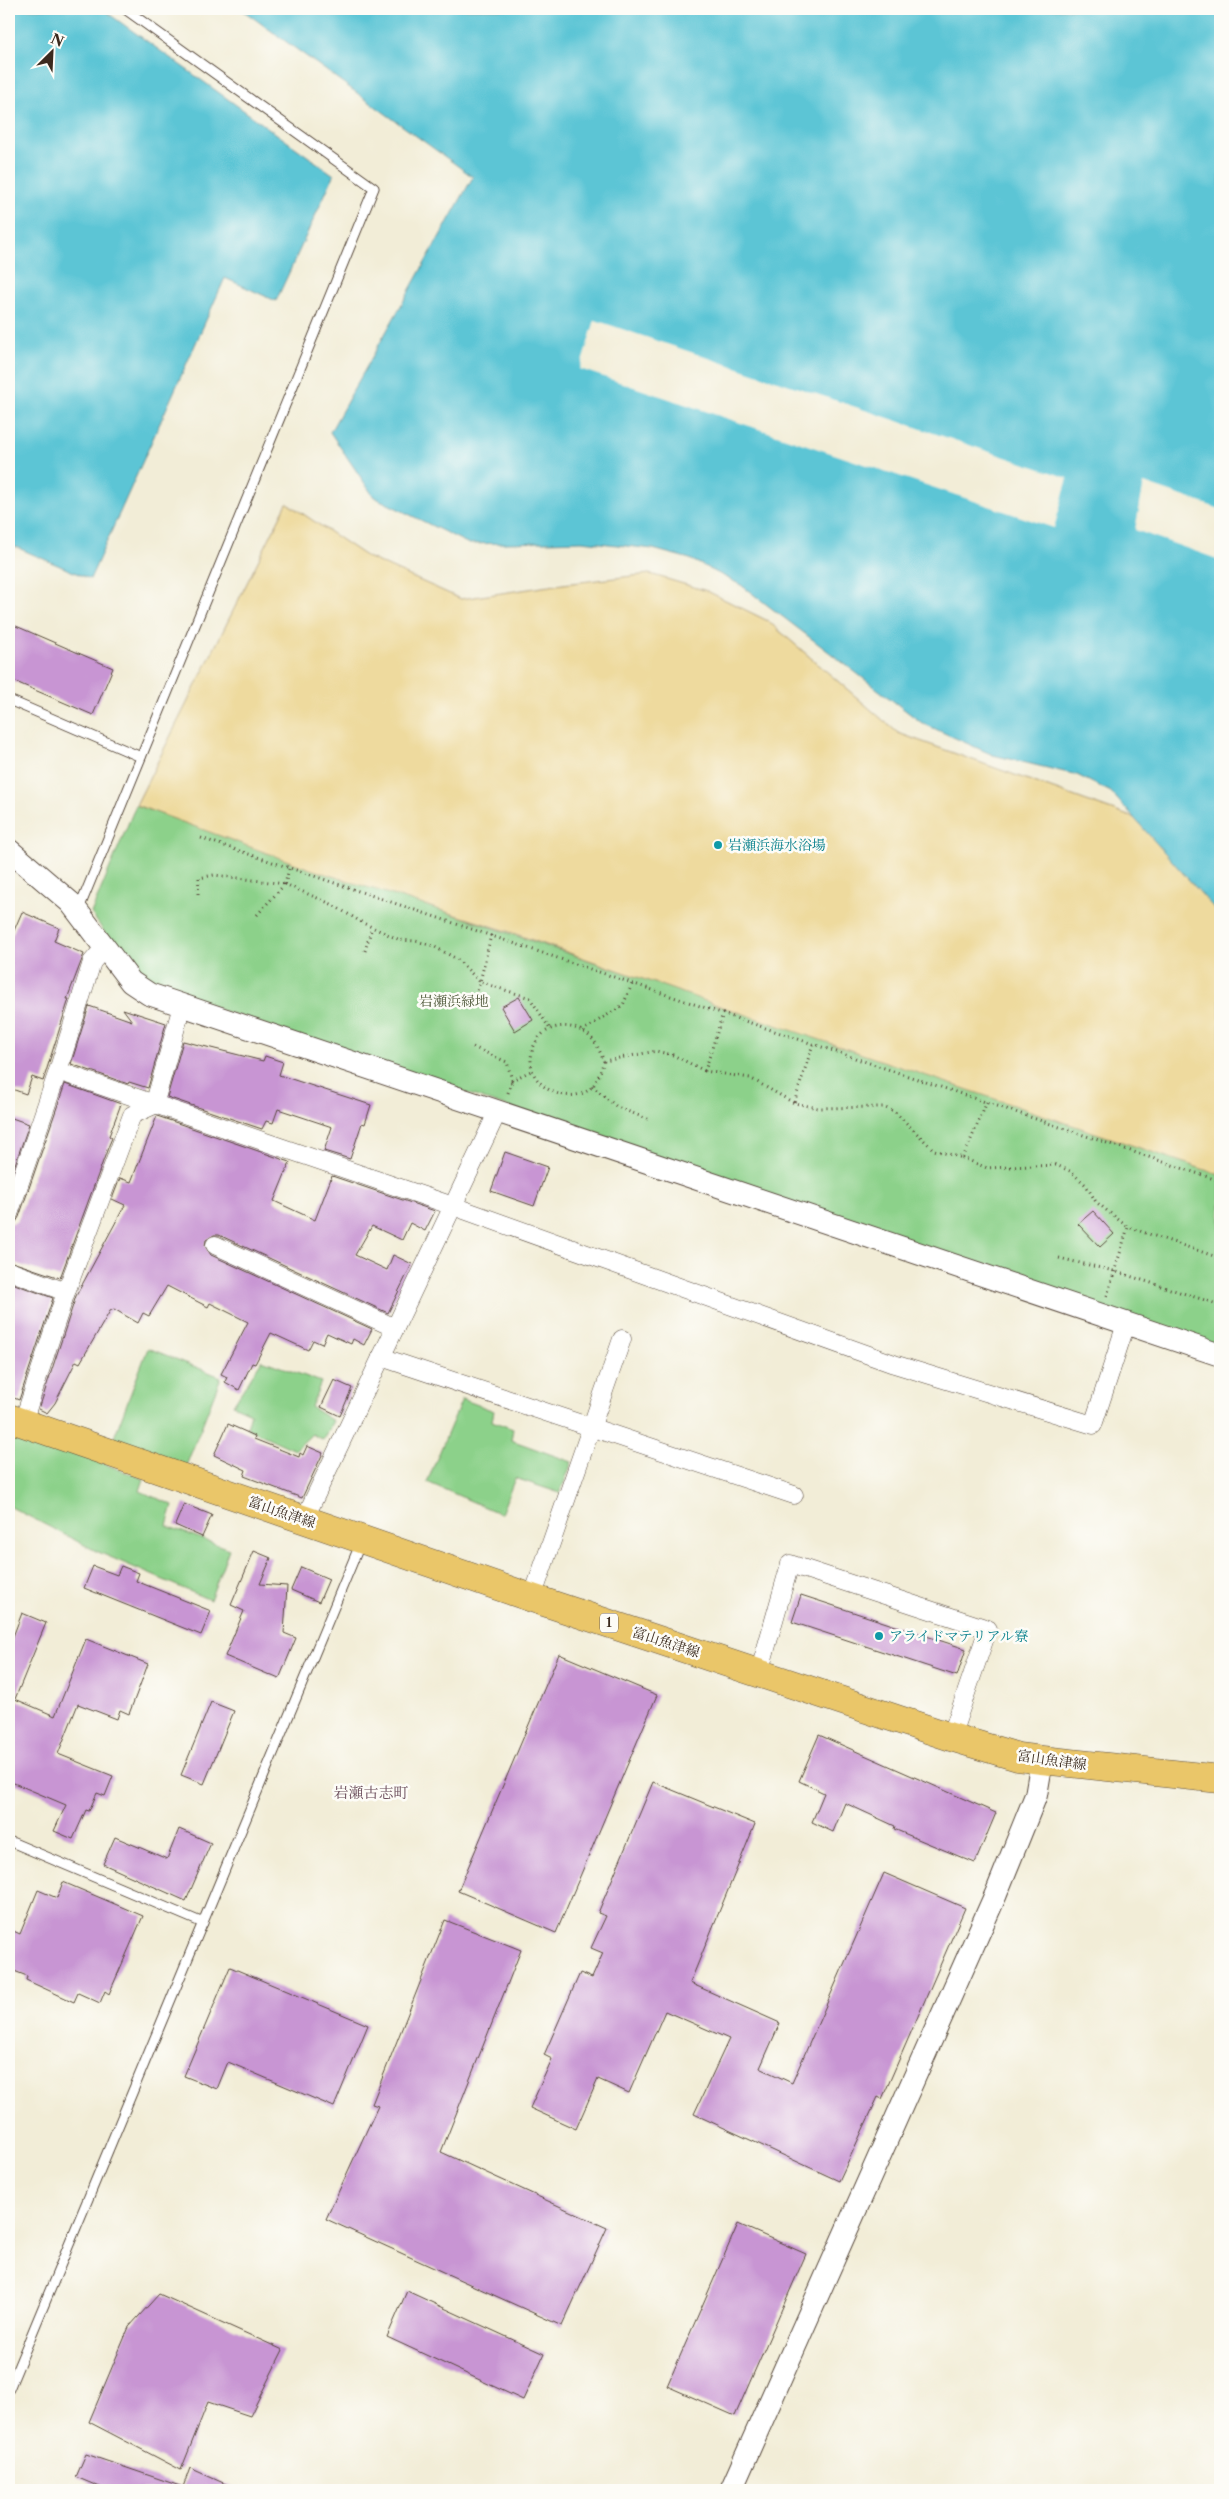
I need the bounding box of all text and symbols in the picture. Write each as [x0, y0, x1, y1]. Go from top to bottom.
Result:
north arrow [28, 28, 78, 78]
text: N [48, 29, 67, 51]
place label: 岩瀬浜海水浴場 [728, 836, 826, 854]
marker: 岩瀬浜海水浴場 [712, 839, 724, 851]
park label: 岩瀬浜緑地 [419, 992, 489, 1010]
street label: 富山魚津線 [246, 1492, 318, 1532]
road number: 1 [600, 1614, 618, 1632]
street label: 富山魚津線 [630, 1623, 702, 1661]
place label: アライドマテリアル寮 [889, 1627, 1028, 1645]
marker: アライドマテリアル寮 [873, 1630, 885, 1642]
street label: 富山魚津線 [1016, 1746, 1088, 1774]
district label: 岩瀬古志町 [333, 1783, 409, 1802]

